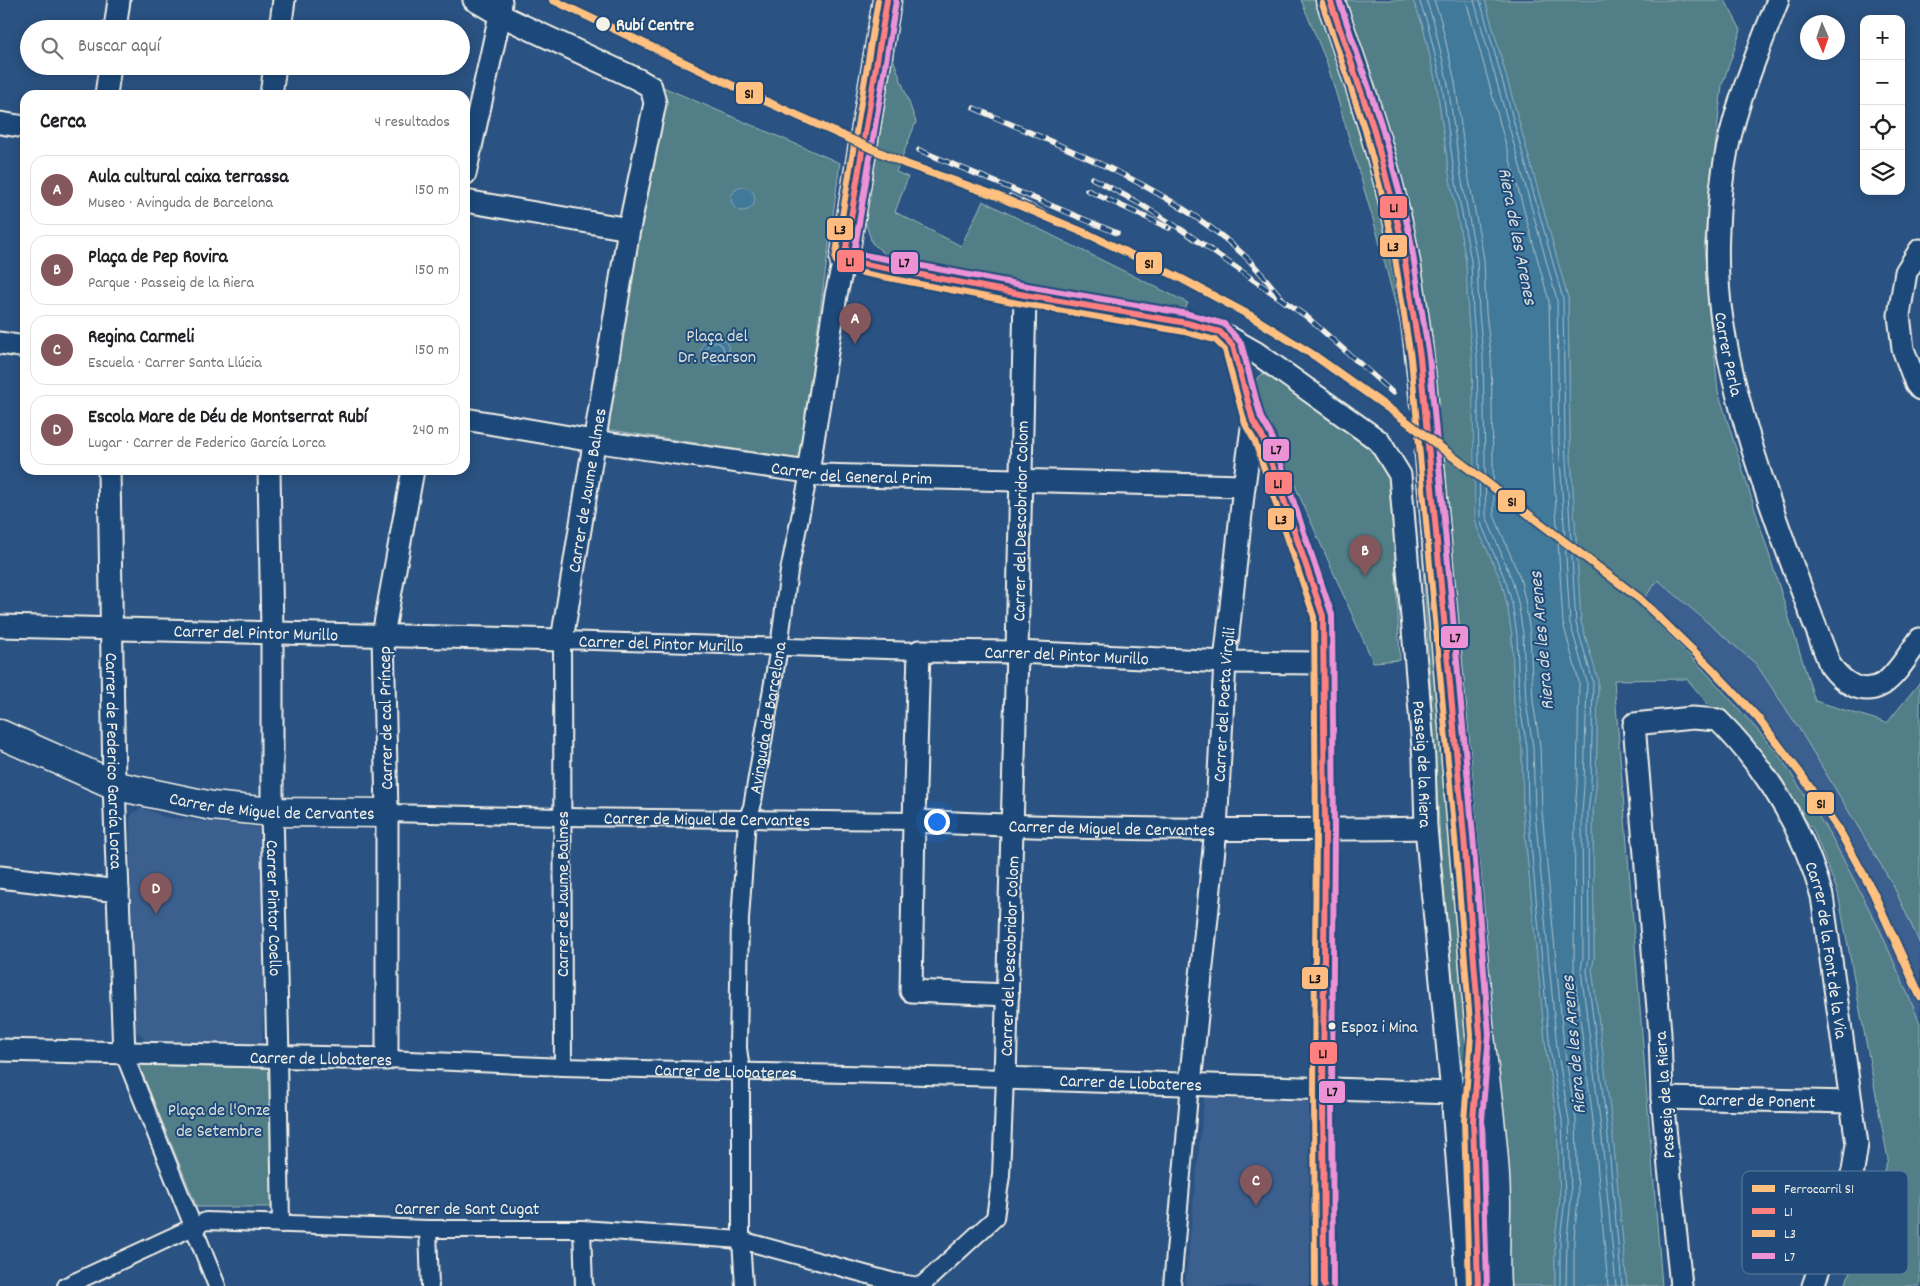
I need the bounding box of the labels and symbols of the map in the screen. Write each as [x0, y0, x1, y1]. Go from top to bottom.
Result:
place label: Rubí Centre [616, 14, 694, 39]
marker: Rubí Centre [594, 15, 612, 33]
north arrow [1800, 15, 1845, 60]
line badge: S1 [735, 81, 764, 105]
text: S1 [744, 85, 754, 105]
water label: Riera de les Arenes [1489, 166, 1542, 309]
line badge: L1 [1379, 195, 1408, 219]
text: L1 [1390, 199, 1398, 219]
line badge: L3 [826, 217, 854, 241]
text: L3 [834, 221, 846, 241]
line badge: L3 [1379, 234, 1408, 258]
text: L3 [1387, 238, 1399, 258]
line badge: L1 [836, 249, 865, 273]
line badge: L7 [890, 251, 919, 275]
line badge: S1 [1135, 251, 1163, 275]
text: L1 [846, 253, 854, 273]
text: L7 [898, 254, 910, 274]
text: S1 [1144, 255, 1154, 275]
pin: A [839, 303, 871, 344]
street label: Carrer Perla [1706, 311, 1747, 400]
park label: Plaça del Dr. Pearson [678, 325, 756, 371]
street label: Carrer de Jaume Balmes [563, 406, 615, 575]
street label: Carrer del Descobridor Colom [1008, 420, 1037, 622]
line badge: L7 [1262, 438, 1290, 462]
text: L7 [1270, 441, 1282, 461]
street label: Carrer del General Prim [769, 457, 933, 493]
line badge: L1 [1264, 471, 1293, 495]
text: L1 [1274, 475, 1282, 495]
line badge: S1 [1497, 489, 1526, 513]
text: S1 [1507, 493, 1517, 513]
line badge: L3 [1267, 507, 1295, 531]
text: L3 [1275, 511, 1287, 531]
pin: B [1349, 535, 1381, 576]
water label: Riera de les Arenes [1524, 569, 1563, 711]
street label: Carrer del Pintor Murillo [173, 620, 338, 649]
line badge: L7 [1440, 625, 1469, 649]
street label: Carrer del Poeta Virgili [1209, 626, 1244, 783]
text: L7 [1449, 629, 1461, 649]
street label: Carrer del Pintor Murillo [578, 631, 743, 661]
street label: Avinguda de Barcelona [744, 640, 795, 796]
street label: Carrer del Pintor Murillo [984, 642, 1149, 673]
street label: Carrer de cal Príncep [374, 646, 401, 790]
street label: Carrer de Federico García Lorca [97, 652, 127, 870]
street label: Passeig de la Riera [1404, 700, 1436, 829]
street label: Carrer de Miguel de Cervantes [167, 787, 375, 828]
line badge: S1 [1806, 791, 1835, 815]
text: S1 [1816, 795, 1826, 815]
street label: Carrer de Miguel de Cervantes [604, 807, 810, 835]
your location [924, 809, 950, 835]
street label: Carrer de Jaume Balmes [552, 811, 577, 977]
street label: Carrer de Miguel de Cervantes [1008, 815, 1215, 844]
street label: Carrer Pintor Coello [258, 840, 286, 976]
street label: Carrer del Descobridor Colom [996, 855, 1027, 1057]
street label: Carrer de la Font de la Via [1797, 858, 1852, 1041]
pin: D [140, 873, 172, 914]
line badge: L3 [1301, 966, 1329, 990]
text: L3 [1309, 970, 1321, 990]
water label: Riera de les Arenes [1556, 973, 1595, 1115]
place label: Espoz i Mina [1341, 1017, 1419, 1041]
marker: Espoz i Mina [1327, 1021, 1337, 1031]
street label: Passeig de la Riera [1650, 1030, 1683, 1159]
line badge: L1 [1309, 1041, 1338, 1065]
text: L1 [1319, 1045, 1327, 1065]
street label: Carrer de Llobateres [249, 1047, 392, 1074]
street label: Carrer de Llobateres [654, 1059, 797, 1088]
street label: Carrer de Llobateres [1059, 1070, 1202, 1100]
line badge: L7 [1318, 1080, 1346, 1104]
text: L7 [1326, 1083, 1338, 1103]
street label: Carrer de Ponent [1698, 1089, 1816, 1116]
park label: Plaça de l'Onze de Setembre [168, 1099, 270, 1145]
pin: C [1240, 1165, 1272, 1206]
legend [1742, 1171, 1908, 1274]
text: Ferrocarril S1 [1784, 1180, 1854, 1200]
street label: Carrer de Sant Cugat [395, 1198, 540, 1223]
text: L1 [1784, 1203, 1793, 1223]
text: L3 [1784, 1225, 1796, 1245]
text: L7 [1784, 1248, 1795, 1268]

